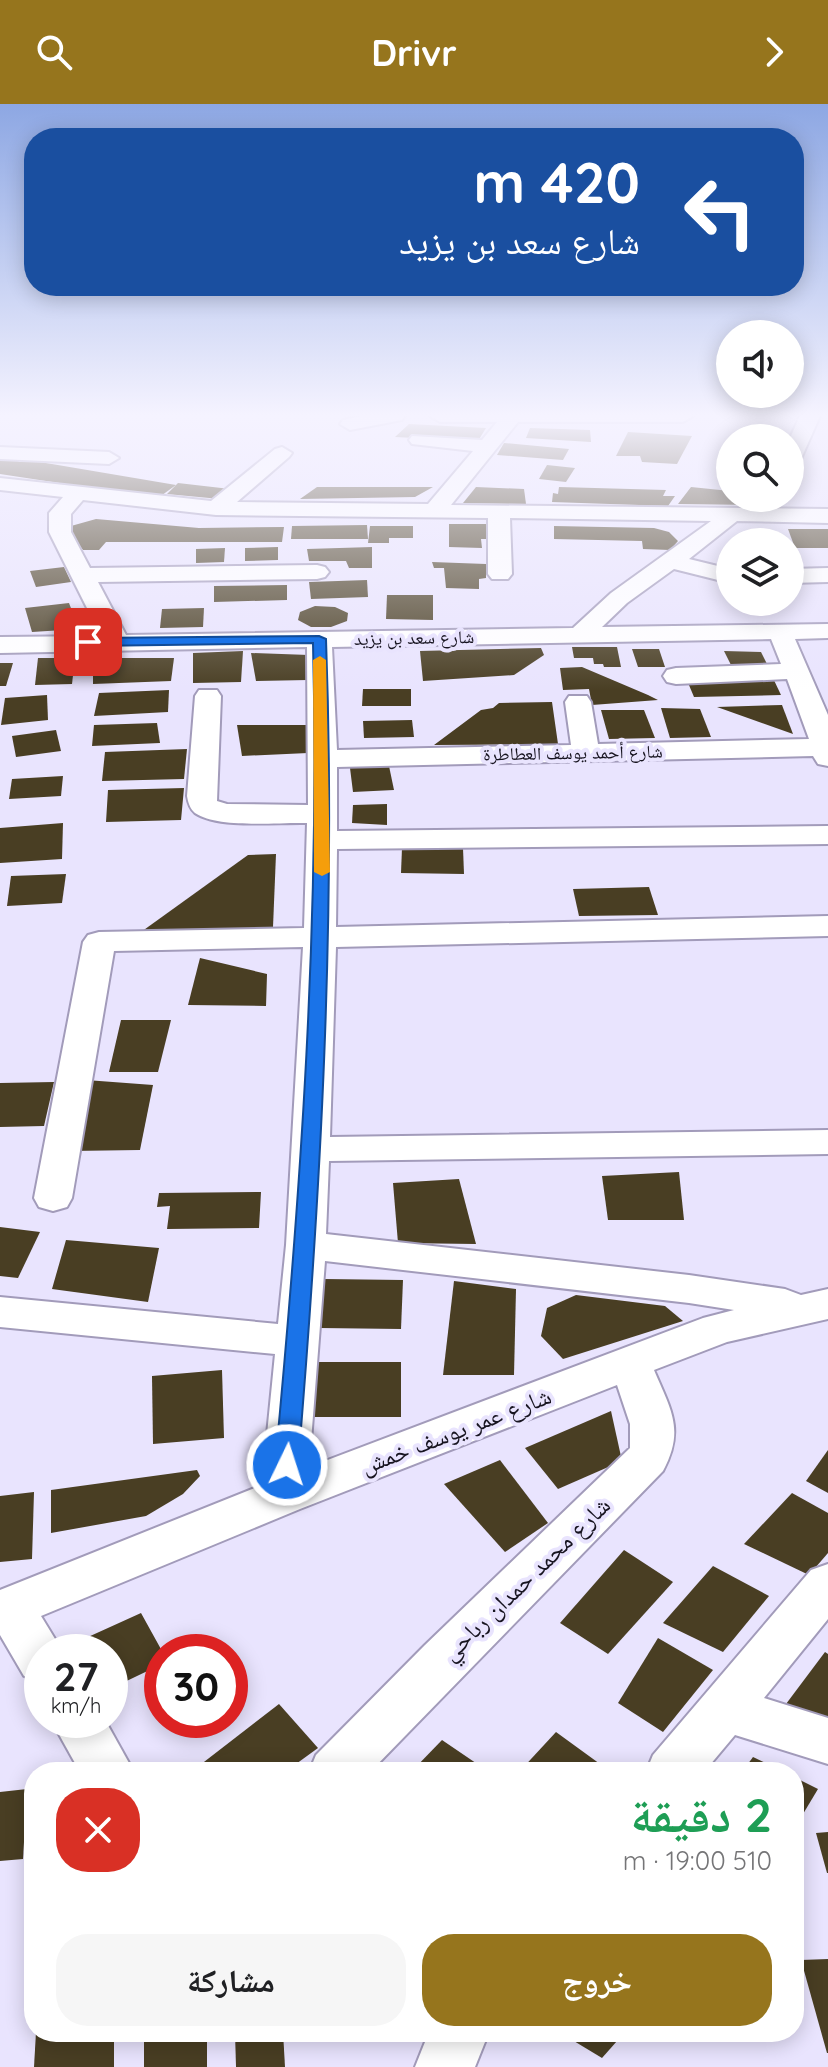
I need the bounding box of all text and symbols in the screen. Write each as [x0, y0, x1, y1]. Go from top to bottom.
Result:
icon: search [32, 30, 76, 74]
text: Drivr [371, 30, 457, 75]
icon: forward [752, 30, 796, 74]
text: 420 m [473, 147, 640, 217]
icon: left [668, 160, 772, 264]
text: شارع سعد بن يزيد [399, 218, 640, 263]
map controls [716, 320, 804, 616]
button: sound [716, 320, 804, 408]
button: search [716, 424, 804, 512]
button: layers [716, 528, 804, 616]
pin [54, 608, 122, 676]
icon: arrive [66, 620, 110, 664]
street label: شارع سعد بن يزيد [354, 625, 474, 650]
street label: شارع أحمد يوسف العطاطرة [483, 739, 663, 766]
street label: شارع عمر يوسف خمش [356, 1380, 555, 1481]
position arrow [245, 1423, 329, 1507]
street label: شارع محمد حمدان رباحي [434, 1490, 620, 1670]
speed limit sign: 30 [144, 1634, 248, 1738]
text: 27 [54, 1651, 98, 1701]
text: km/h [51, 1693, 101, 1718]
text: 2 دقيقة [630, 1784, 772, 1844]
button: close [56, 1788, 140, 1872]
text: 510 m · 19:00 [623, 1844, 772, 1877]
button: مشاركة [56, 1934, 406, 2026]
button: خروج [422, 1934, 772, 2026]

